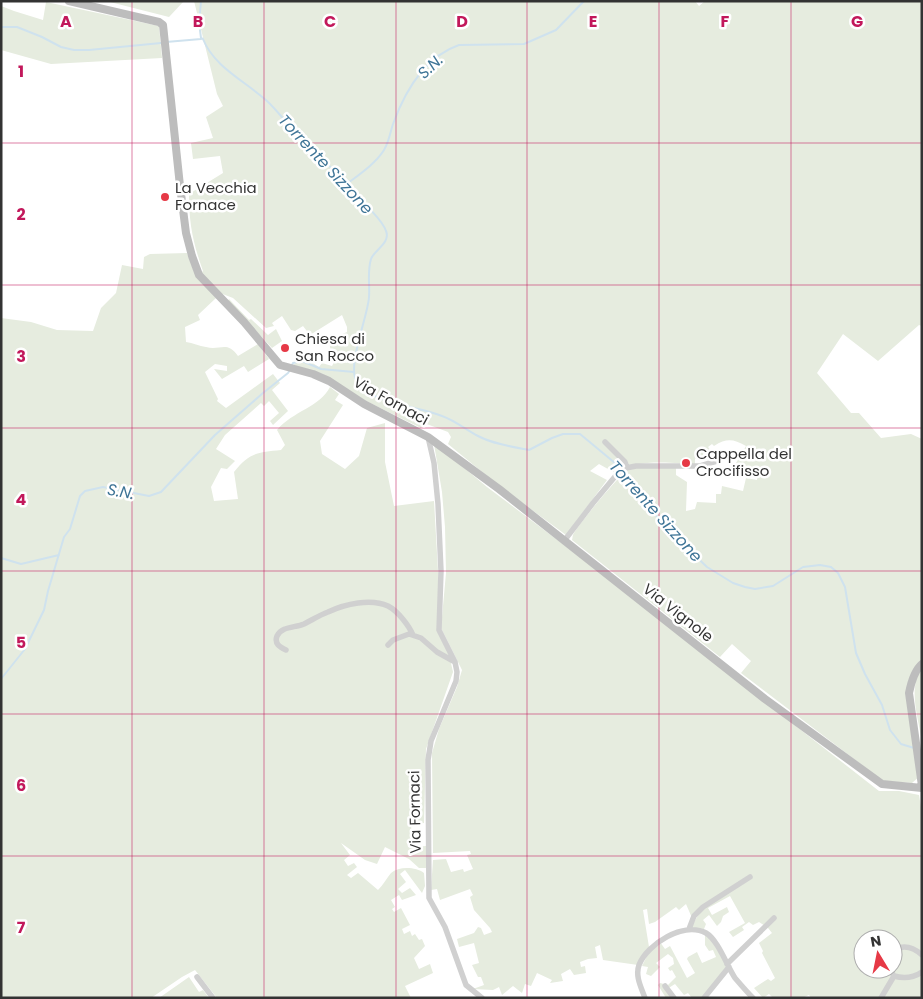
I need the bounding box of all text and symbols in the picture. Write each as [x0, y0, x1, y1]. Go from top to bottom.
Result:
text: A [60, 10, 72, 33]
text: B [193, 10, 203, 33]
text: C [324, 10, 336, 33]
text: D [456, 10, 468, 33]
text: E [589, 10, 597, 33]
text: F [721, 10, 730, 33]
text: G [851, 10, 863, 33]
water label: S.N. [413, 49, 448, 84]
text: 1 [18, 60, 24, 83]
water label: Torrente Sizzone [273, 109, 378, 220]
place label: La Vecchia Fornace [175, 177, 257, 215]
marker: La Vecchia Fornace [159, 191, 171, 203]
text: 2 [16, 203, 26, 226]
place label: Chiesa di San Rocco [295, 328, 374, 366]
marker: Chiesa di San Rocco [279, 342, 291, 354]
text: 3 [16, 345, 26, 368]
street label: Via Fornaci [350, 371, 433, 430]
place label: Cappella del Crocifisso [696, 443, 792, 481]
water label: Torrente Sizzone [604, 455, 708, 567]
marker: Cappella del Crocifisso [680, 457, 692, 469]
water label: S.N. [105, 478, 136, 505]
text: 4 [16, 488, 27, 511]
street label: Via Vignole [639, 578, 718, 647]
text: 5 [16, 631, 26, 654]
street label: Via Fornaci [403, 770, 426, 854]
text: 6 [16, 774, 26, 797]
text: 7 [17, 916, 26, 939]
north arrow [853, 929, 903, 979]
text: N [869, 930, 883, 952]

